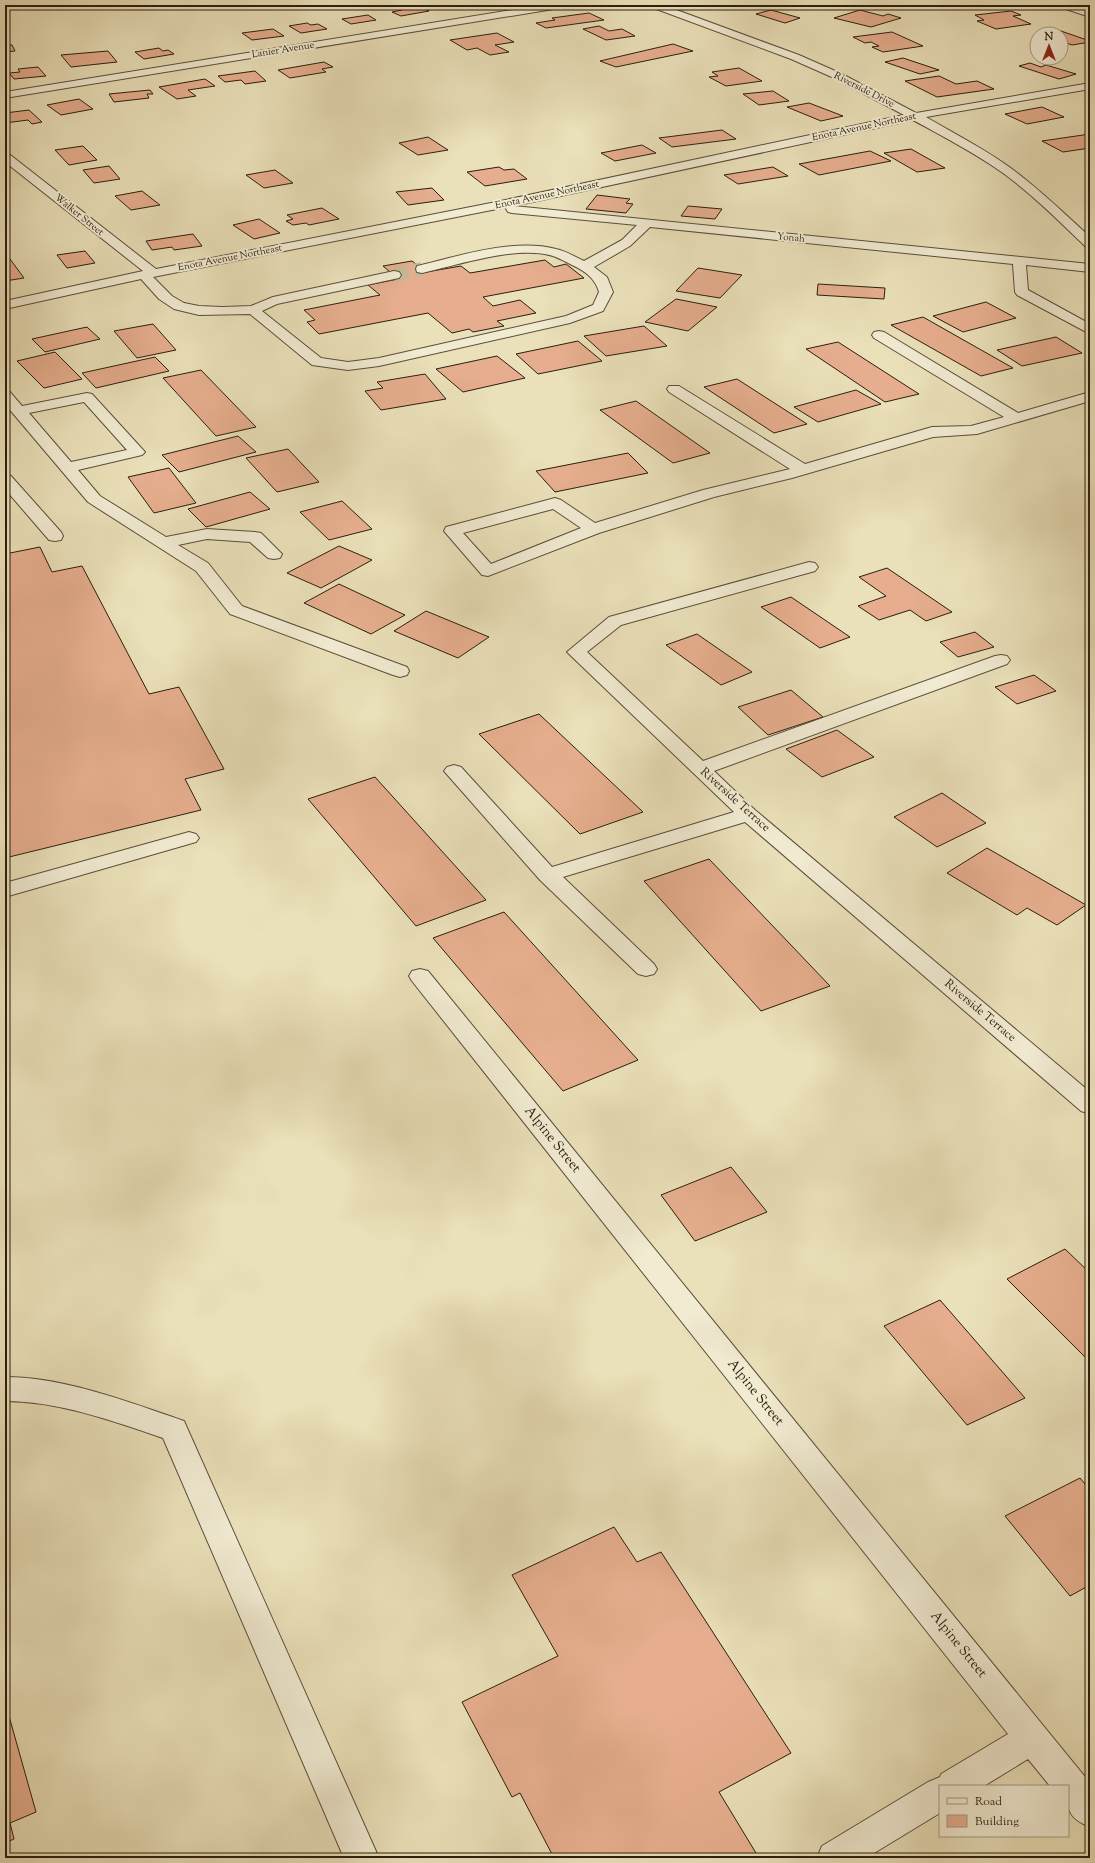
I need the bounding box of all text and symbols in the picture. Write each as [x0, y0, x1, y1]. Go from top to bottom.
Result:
north arrow [1029, 26, 1069, 66]
text: N [1044, 29, 1054, 45]
street label: Lanier Avenue [251, 38, 316, 62]
street label: Riverside Drive [831, 68, 897, 112]
street label: Enota Avenue Northeast [811, 109, 918, 145]
street label: Enota Avenue Northeast [494, 177, 601, 213]
street label: Walker Street [51, 190, 107, 240]
street label: Yonah [776, 229, 806, 247]
street label: Enota Avenue Northeast [177, 240, 284, 275]
street label: Riverside Terrace [696, 763, 774, 837]
street label: Riverside Terrace [940, 975, 1020, 1047]
street label: Alpine Street [519, 1102, 585, 1178]
street label: Alpine Street [722, 1355, 788, 1431]
street label: Alpine Street [925, 1607, 991, 1683]
legend [939, 1785, 1069, 1837]
text: Road [975, 1793, 1002, 1811]
text: Building [975, 1813, 1019, 1831]

